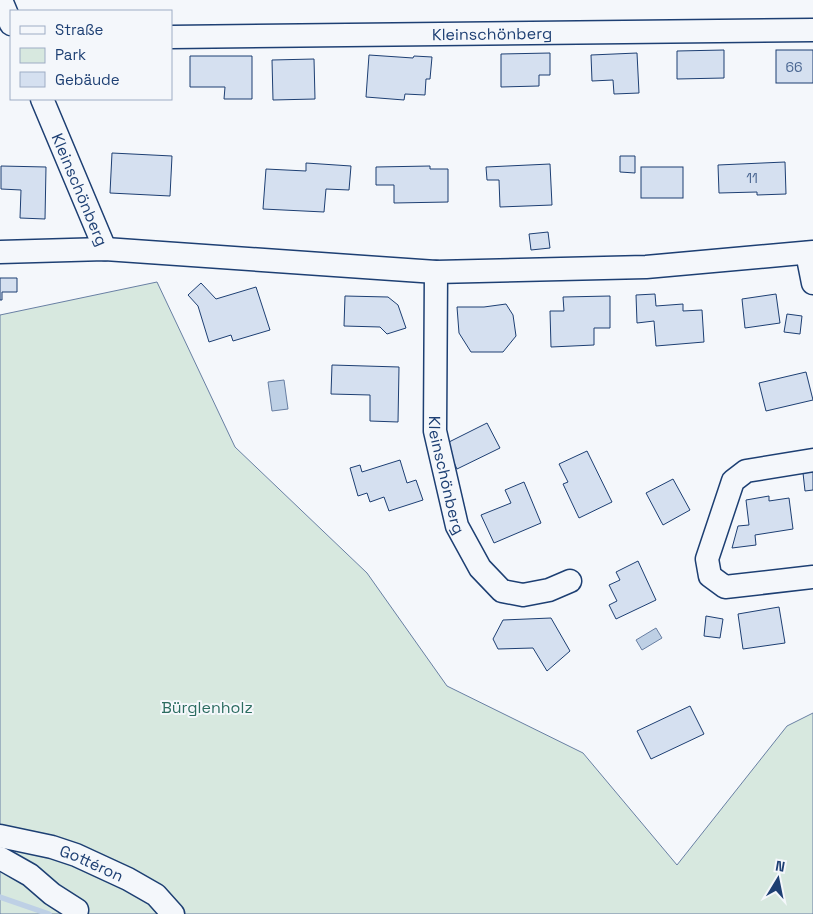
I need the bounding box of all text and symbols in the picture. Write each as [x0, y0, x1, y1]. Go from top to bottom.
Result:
legend [10, 10, 172, 100]
text: Straße [55, 20, 104, 39]
street label: Kleinschönberg [432, 23, 552, 45]
text: Park [55, 45, 86, 64]
house number: 66 [785, 58, 803, 76]
text: Gebäude [55, 70, 120, 89]
street label: Kleinschönberg [47, 130, 112, 249]
house number: 11 [746, 169, 758, 187]
street label: Kleinschönberg [424, 416, 469, 538]
park label: Bürglenholz [161, 697, 253, 718]
street label: Gottéron [57, 840, 127, 887]
north arrow [753, 854, 803, 904]
text: N [774, 857, 786, 876]

